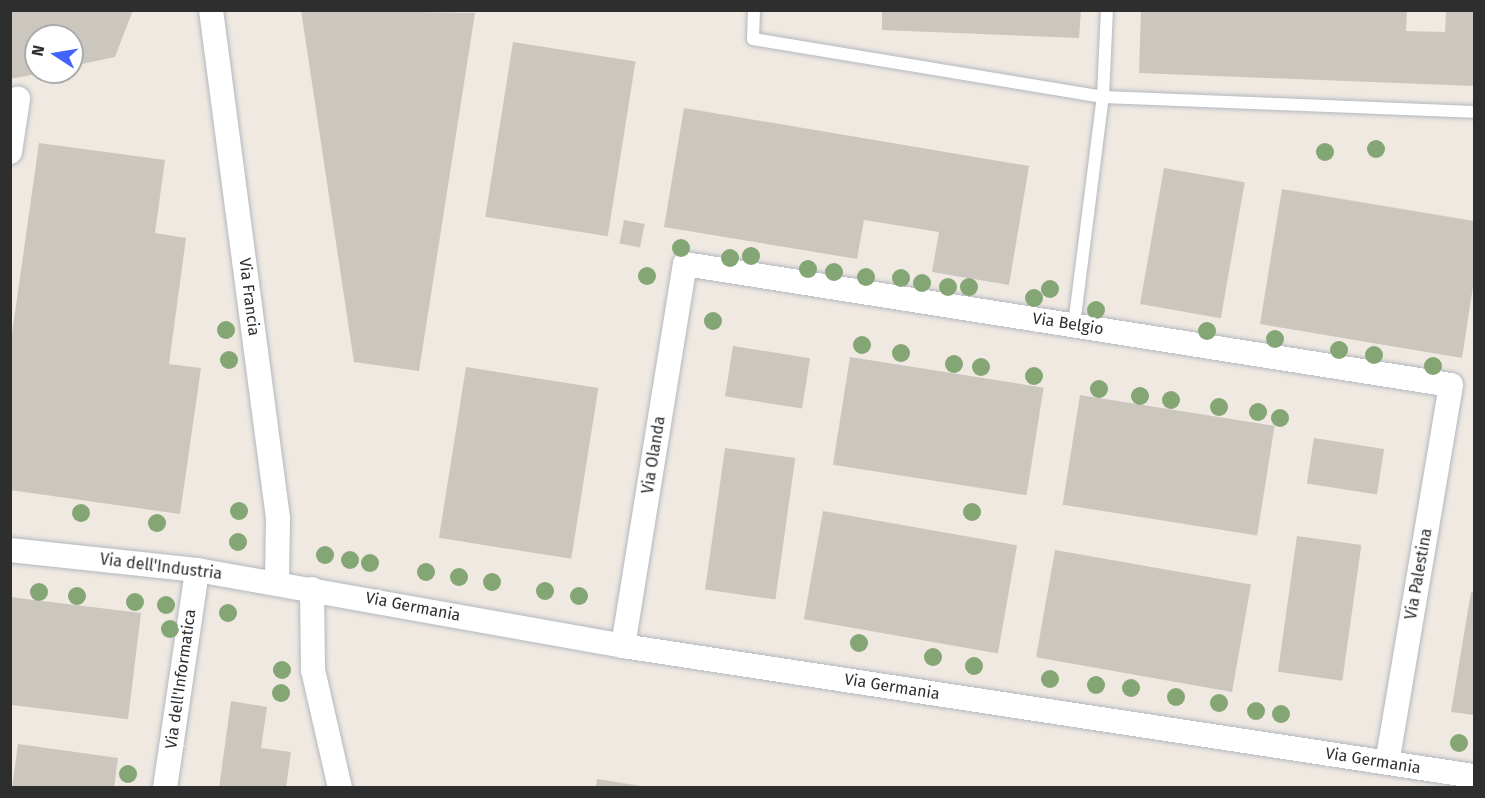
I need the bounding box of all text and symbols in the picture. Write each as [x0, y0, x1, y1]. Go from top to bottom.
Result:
north arrow [24, 24, 84, 84]
text: N [27, 43, 48, 58]
street label: Via Francia [235, 257, 263, 337]
street label: Via Belgio [1031, 309, 1105, 339]
street label: Via Olanda [638, 415, 670, 495]
street label: Via Palestina [1402, 527, 1436, 621]
street label: Via dell'Industria [99, 550, 223, 584]
street label: Via Germania [364, 588, 462, 626]
street label: Via dell'Informatica [162, 608, 200, 750]
street label: Via Germania [843, 670, 941, 704]
street label: Via Germania [1324, 744, 1422, 778]

